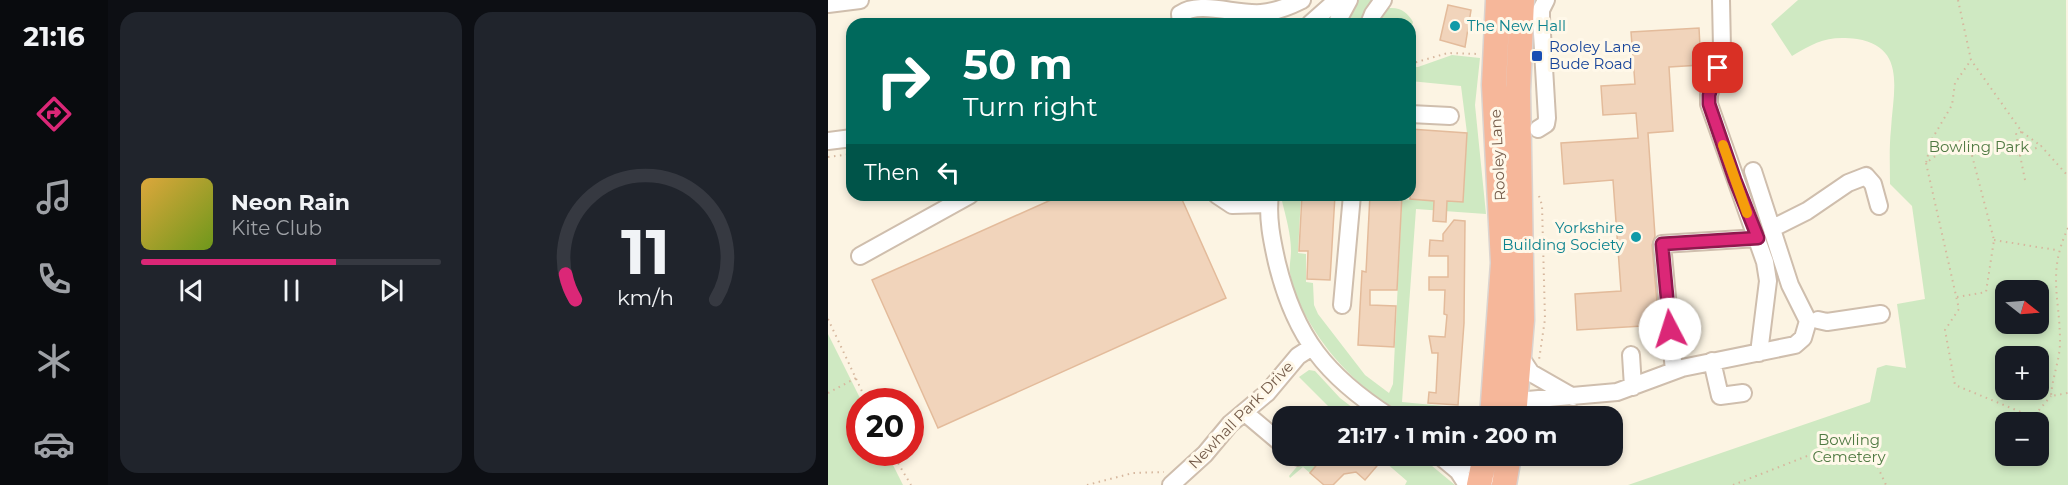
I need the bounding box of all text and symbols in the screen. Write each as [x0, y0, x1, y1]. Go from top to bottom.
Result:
place label: The New Hall [1467, 16, 1566, 35]
marker: The New Hall [1448, 19, 1462, 33]
text: 21:16 [23, 20, 85, 53]
place label: Rooley Lane Bude Road [1549, 37, 1641, 73]
text: 50 m [963, 38, 1072, 90]
icon: right [864, 42, 942, 120]
pin [1692, 42, 1743, 93]
marker: Rooley Lane Bude Road [1530, 49, 1544, 63]
icon: arrive [1701, 51, 1734, 84]
text: Turn right [963, 90, 1098, 123]
icon: directions [33, 93, 75, 135]
street label: Rooley Lane [1486, 109, 1509, 201]
park label: Bowling Park [1929, 137, 2029, 156]
icon: left [932, 156, 965, 189]
text: Then [864, 159, 920, 186]
icon: music [33, 176, 75, 218]
text: Neon Rain [231, 189, 350, 216]
text: 11 [621, 214, 669, 290]
text: Kite Club [231, 216, 322, 240]
place label: Yorkshire Building Society [1502, 218, 1625, 254]
marker: Yorkshire Building Society [1629, 230, 1643, 244]
icon: phone [33, 258, 75, 300]
icon: previous [175, 274, 208, 307]
icon: pause [275, 274, 308, 307]
icon: next [375, 274, 408, 307]
north arrow [1995, 280, 2049, 334]
map controls [1995, 280, 2049, 466]
text: km/h [616, 284, 674, 310]
position arrow [1638, 297, 1702, 361]
icon: climate [33, 340, 75, 382]
button: + [1995, 346, 2049, 400]
street label: Newhall Park Drive [1184, 357, 1297, 473]
speed limit sign: 20 [846, 388, 924, 466]
button: − [1995, 412, 2049, 466]
text: 21:17 · 1 min · 200 m [1338, 422, 1557, 449]
icon: car [33, 423, 75, 465]
park label: Bowling Cemetery [1812, 430, 1886, 466]

